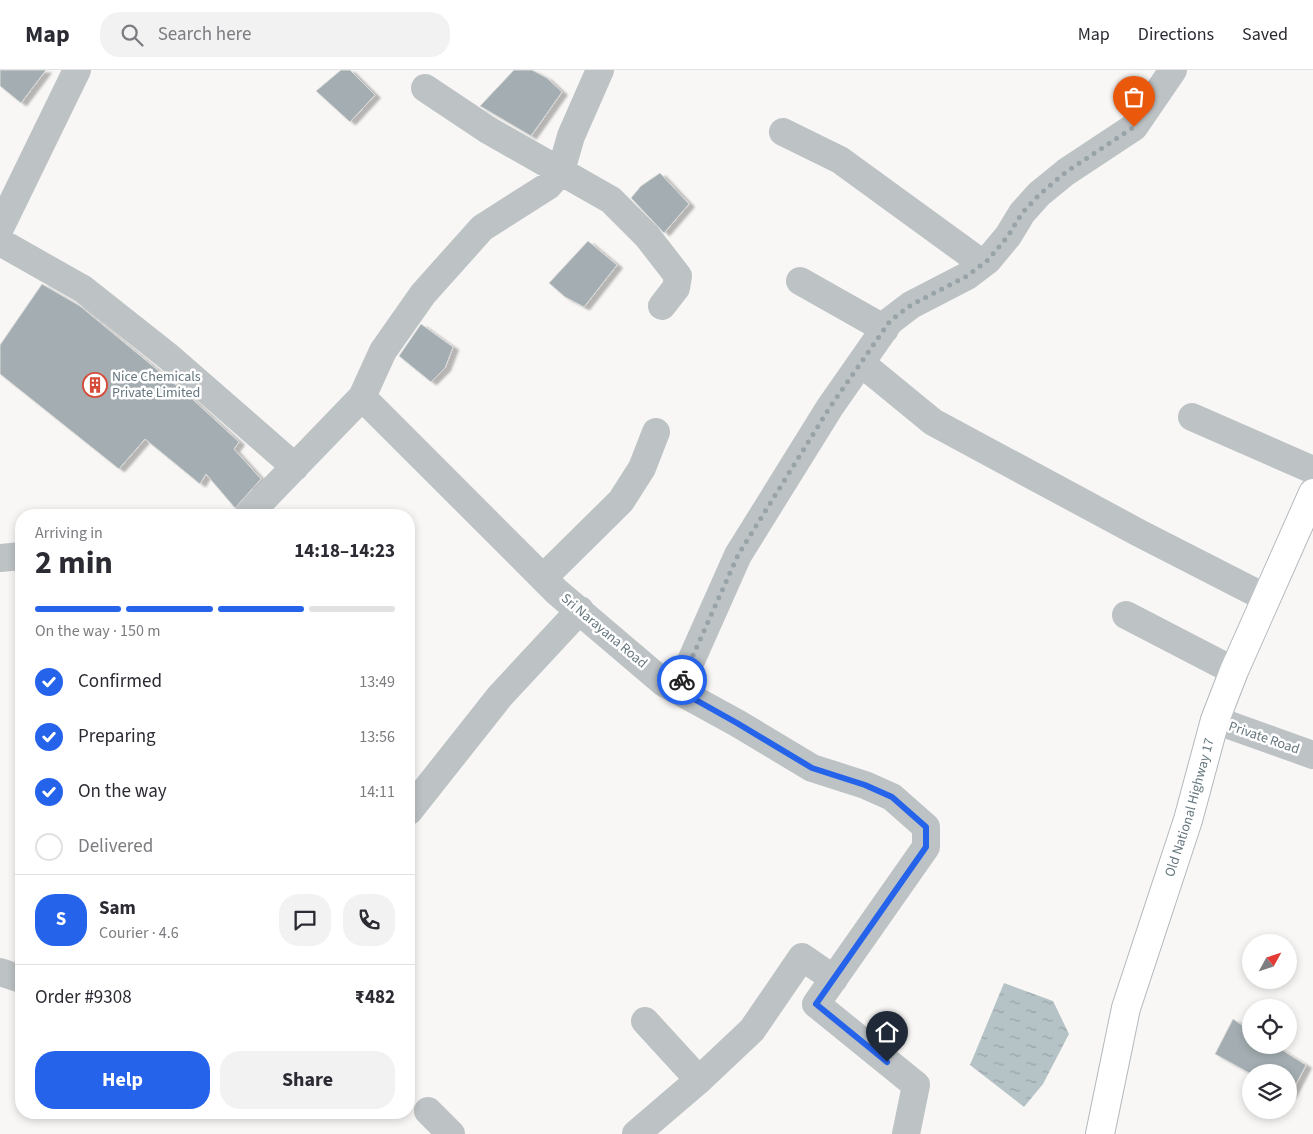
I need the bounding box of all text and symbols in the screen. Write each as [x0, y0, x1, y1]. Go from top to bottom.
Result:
search box [100, 12, 450, 57]
text: Map [25, 17, 70, 52]
icon: search [118, 21, 146, 49]
text: Search here [158, 21, 251, 48]
text: Map [1078, 22, 1110, 47]
text: Directions [1138, 22, 1214, 47]
text: Saved [1242, 22, 1288, 47]
pin [1113, 76, 1155, 127]
icon: bag [1120, 83, 1148, 111]
place label: Nice Chemicals Private Limited [112, 367, 201, 403]
building icon: Nice Chemicals Private Limited [82, 372, 108, 398]
text: Arriving in [35, 522, 103, 544]
text: 14:18–14:23 [294, 538, 395, 565]
text: 2 min [35, 540, 113, 586]
street label: Sri Narayana Road [557, 589, 651, 673]
text: On the way · 150 m [35, 620, 160, 642]
courier [657, 655, 707, 705]
icon: bike [668, 666, 696, 694]
icon: check [35, 668, 63, 696]
text: Confirmed [78, 668, 162, 695]
text: 13:49 [359, 671, 395, 693]
street label: Private Road [1226, 717, 1302, 759]
icon: check [35, 723, 63, 751]
text: Preparing [78, 723, 156, 750]
text: 13:56 [359, 726, 395, 748]
street label: Old National Highway 17 [1160, 736, 1220, 880]
icon: check [35, 778, 63, 806]
text: On the way [78, 778, 167, 805]
text: 14:11 [359, 781, 395, 803]
text: Delivered [78, 833, 153, 860]
button: chat [279, 894, 331, 946]
button: phone [343, 894, 395, 946]
text: Sam [99, 895, 136, 922]
text: S [56, 906, 66, 933]
text: Courier · 4.6 [99, 922, 179, 944]
north arrow [1242, 934, 1298, 989]
map controls [1242, 934, 1297, 1119]
text: Order #9308 [35, 984, 132, 1011]
text: ₹482 [355, 984, 395, 1011]
button: locate [1242, 999, 1297, 1054]
pin [866, 1011, 908, 1062]
icon: home [873, 1018, 901, 1046]
button: Help [35, 1051, 210, 1109]
button: Share [220, 1051, 395, 1109]
button: layers [1242, 1064, 1297, 1119]

